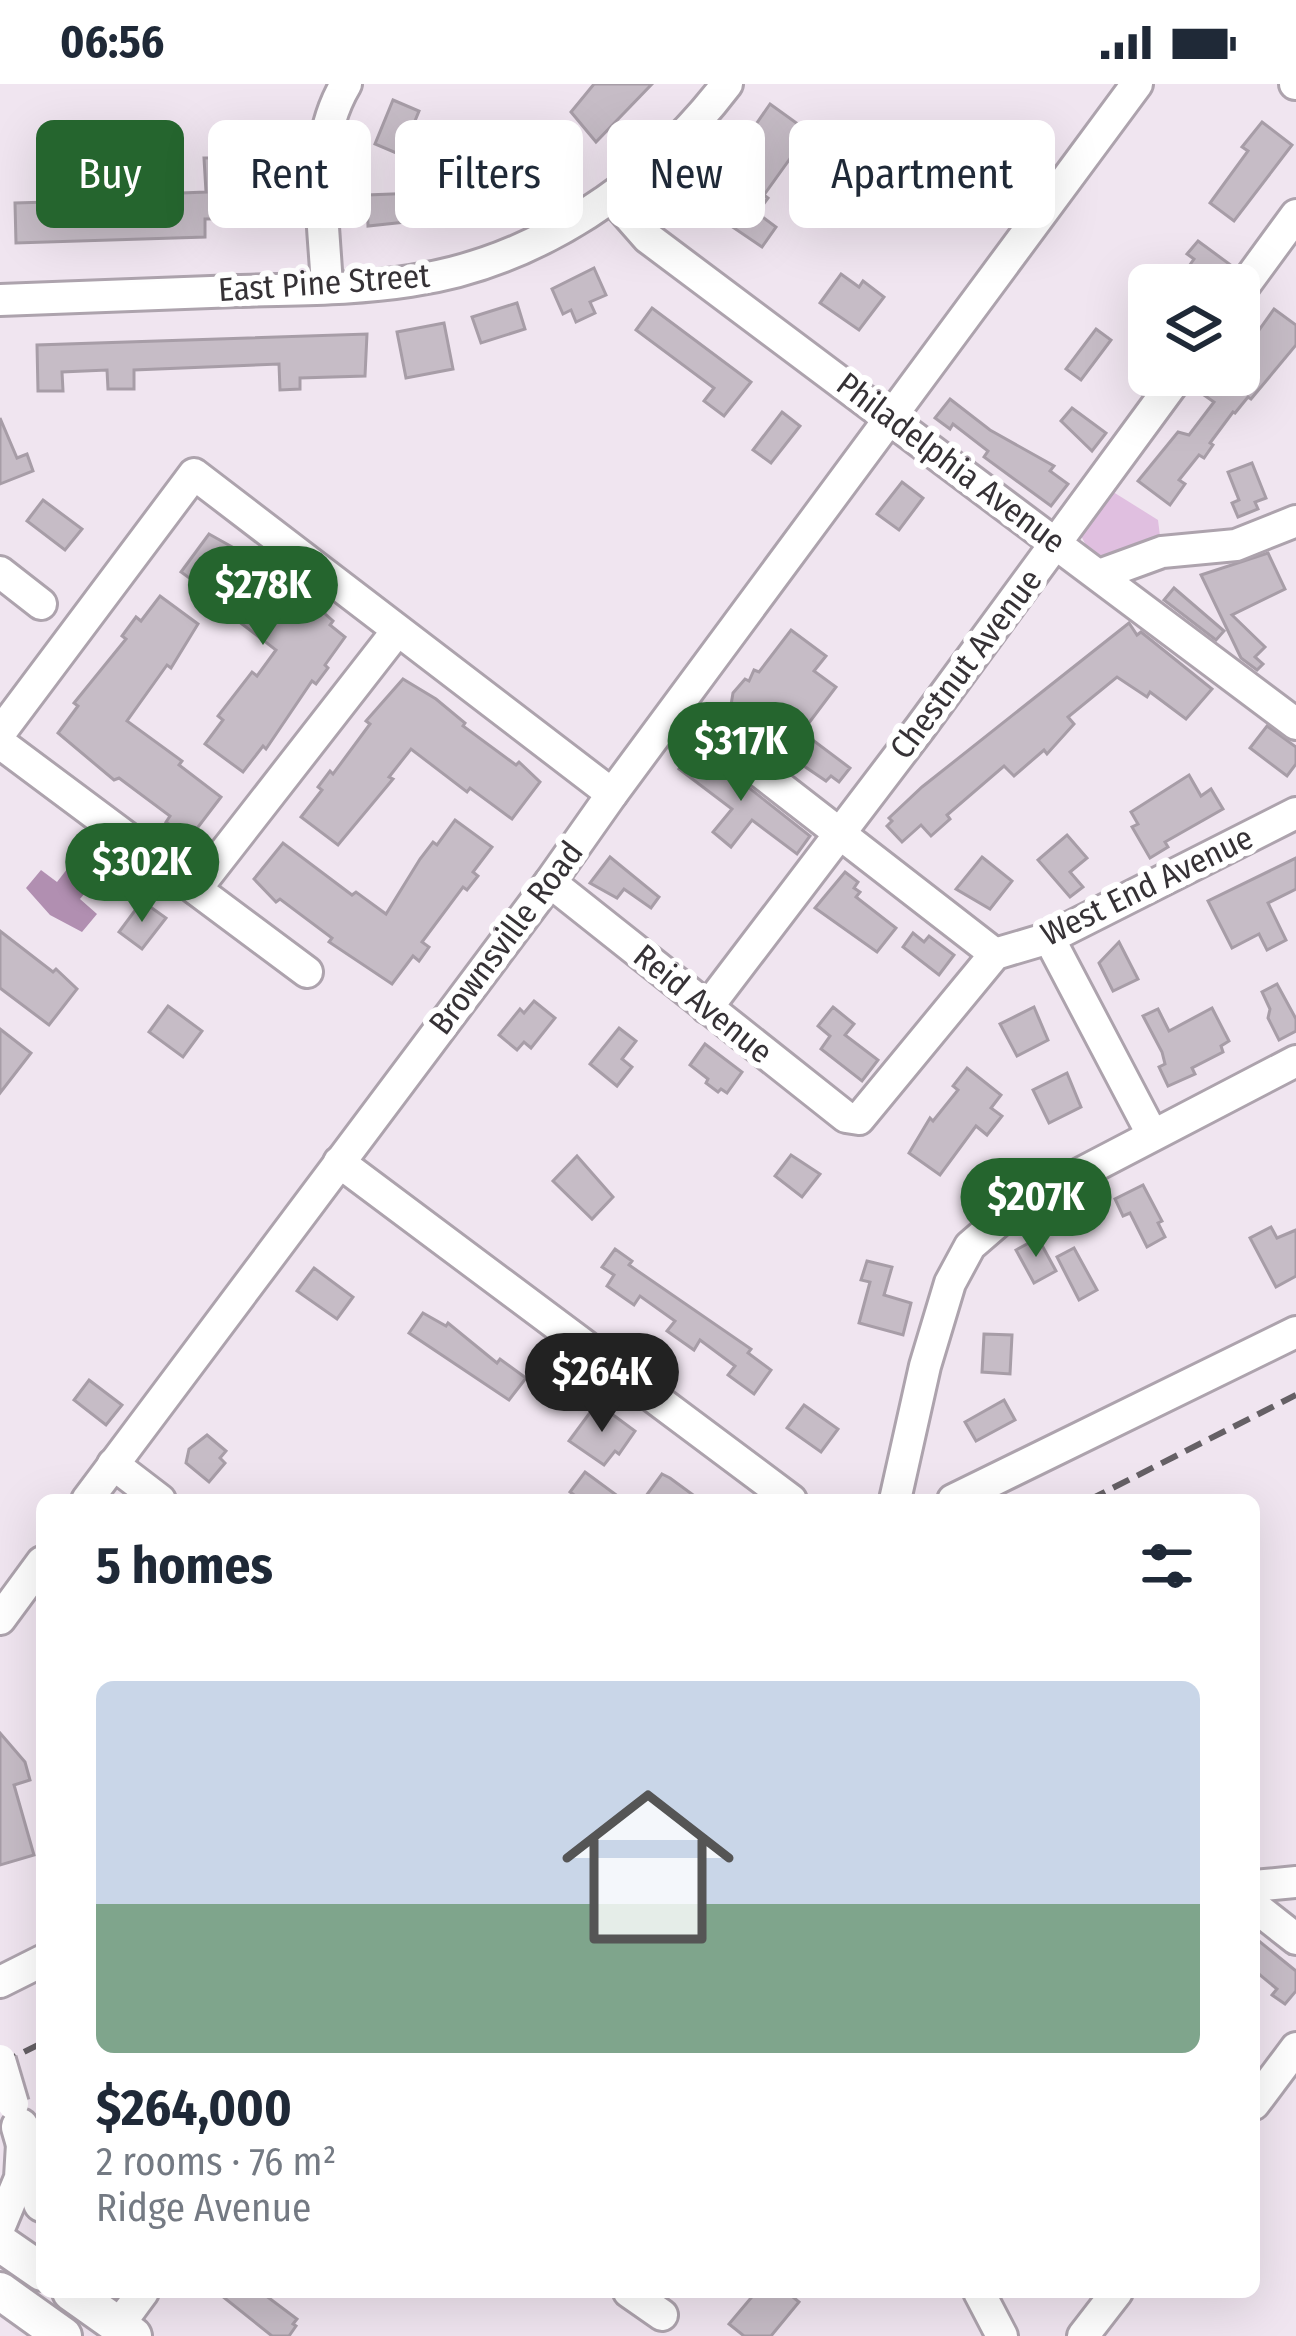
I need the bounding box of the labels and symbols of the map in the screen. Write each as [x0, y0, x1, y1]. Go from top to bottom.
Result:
street label: East Pine Street [217, 256, 431, 310]
street label: Philadelphia Avenue [829, 364, 1073, 562]
pin: $278K [179, 546, 347, 648]
street label: Chestnut Avenue [882, 561, 1050, 767]
pin: $317K [657, 702, 825, 804]
street label: West End Avenue [1035, 818, 1259, 954]
pin: $302K [58, 823, 226, 925]
street label: Brownsville Road [420, 834, 592, 1042]
street label: Reid Avenue [626, 936, 780, 1072]
pin: $207K [952, 1158, 1120, 1260]
pin: $264K [518, 1333, 686, 1435]

